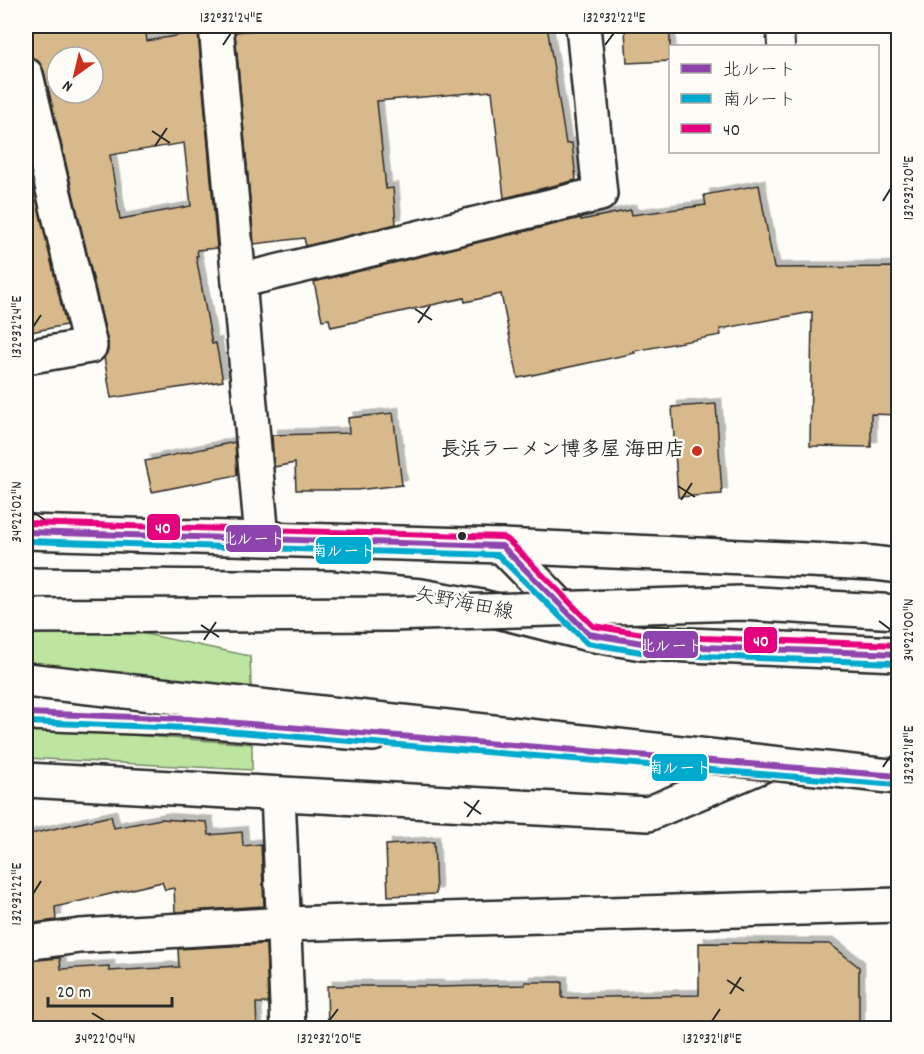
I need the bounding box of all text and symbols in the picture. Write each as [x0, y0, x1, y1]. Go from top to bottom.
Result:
text: 132°32'24"E [200, 8, 262, 30]
text: 132°32'22"E [583, 8, 646, 30]
north arrow [45, 45, 105, 105]
legend [669, 45, 879, 153]
text: 北ルート [723, 59, 796, 84]
text: N [58, 74, 78, 97]
text: 南ルート [723, 89, 796, 114]
text: 40 [723, 119, 740, 144]
text: 132°32'20"E [899, 156, 921, 220]
text: 132°32'24"E [7, 296, 29, 358]
place label: 長浜ラーメン博多屋 海田店 [440, 437, 685, 465]
marker: 長浜ラーメン博多屋 海田店 [690, 444, 704, 458]
text: 34°22'02"N [7, 481, 29, 543]
line badge: 40 [146, 513, 181, 541]
text: 40 [155, 518, 171, 541]
line badge: 北ルート [225, 524, 282, 553]
text: 北ルート [221, 529, 285, 552]
unlabelled marker [456, 530, 468, 542]
line badge: 南ルート [315, 536, 372, 565]
text: 南ルート [311, 541, 375, 564]
street label: 矢野海田線 [412, 582, 516, 628]
text: 34°22'00"N [899, 599, 921, 661]
line badge: 40 [743, 626, 778, 654]
line badge: 北ルート [642, 630, 699, 659]
text: 40 [753, 631, 769, 654]
text: 北ルート [639, 636, 703, 659]
text: 132°32'18"E [899, 725, 921, 784]
line badge: 南ルート [651, 753, 708, 782]
text: 南ルート [647, 758, 711, 781]
text: 132°32'22"E [7, 862, 29, 925]
scale bar [48, 970, 172, 1008]
text: 20 m [57, 981, 91, 1006]
text: 34°22'04"N [75, 1029, 135, 1051]
text: 132°32'20"E [297, 1029, 361, 1051]
text: 132°32'18"E [683, 1029, 742, 1051]

